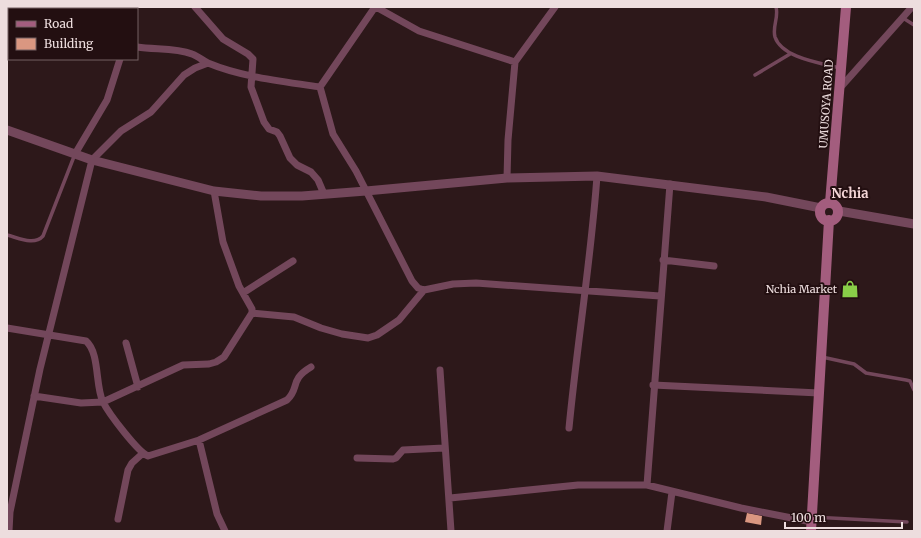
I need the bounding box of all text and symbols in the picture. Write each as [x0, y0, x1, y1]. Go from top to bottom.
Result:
legend [8, 8, 138, 60]
text: Road [44, 16, 73, 31]
text: Building [44, 36, 94, 51]
street label: UMUSOYA ROAD [816, 59, 836, 149]
district label: Nchia [832, 185, 868, 202]
shop icon: Nchia Market [840, 279, 860, 299]
place label: Nchia Market [766, 282, 838, 296]
scale bar [785, 504, 902, 530]
text: 100 m [791, 510, 826, 525]

